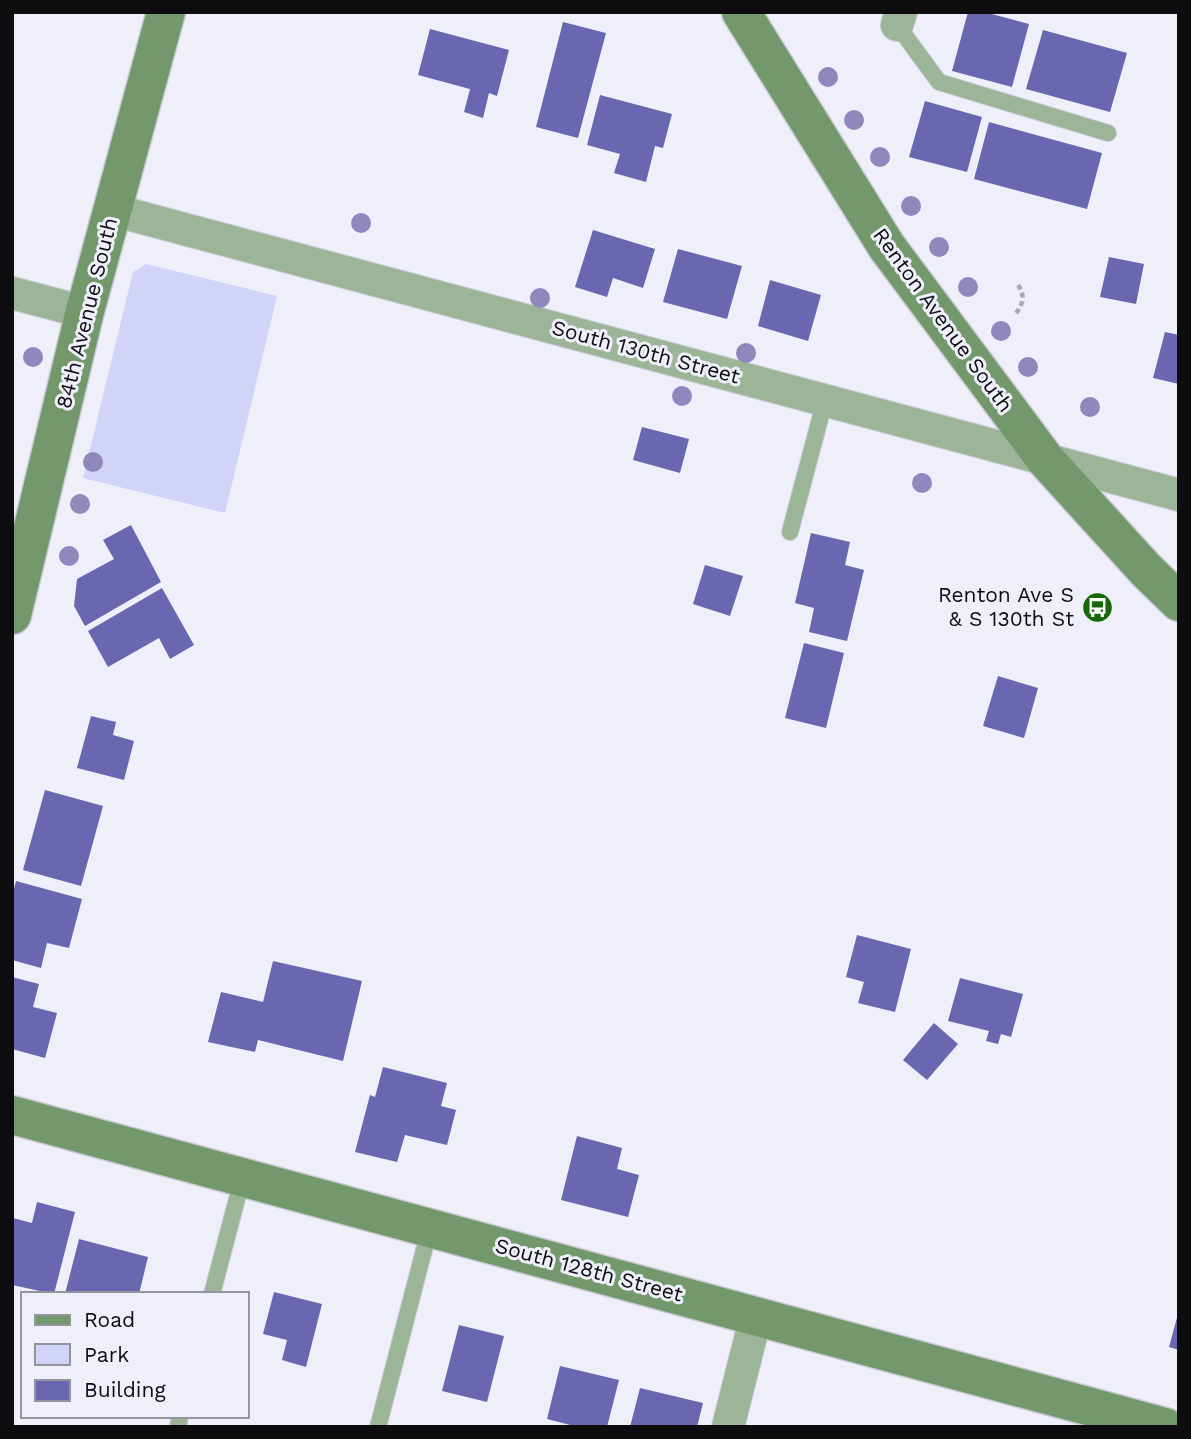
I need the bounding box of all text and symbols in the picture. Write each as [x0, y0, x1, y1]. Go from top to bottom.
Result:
street label: 84th Avenue South [51, 215, 122, 411]
street label: Renton Avenue South [868, 223, 1019, 417]
street label: South 130th Street [550, 314, 743, 389]
place label: Renton Ave S & S 130th St [938, 582, 1074, 631]
bus stop icon: Renton Ave S & S 130th St [1080, 590, 1114, 624]
street label: South 128th Street [493, 1232, 686, 1307]
legend [21, 1292, 248, 1418]
text: Road [84, 1307, 135, 1332]
text: Park [84, 1342, 129, 1367]
text: Building [84, 1377, 166, 1402]

